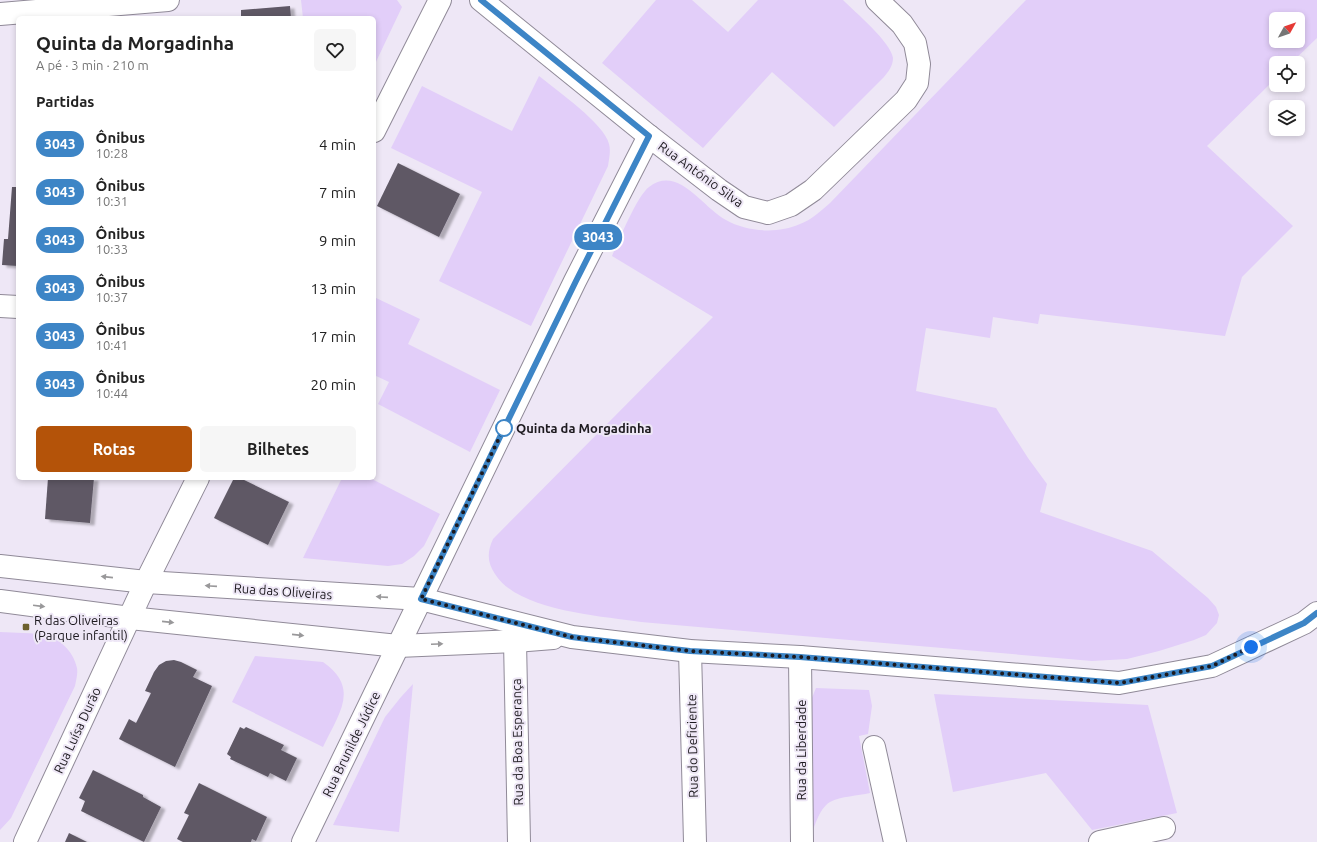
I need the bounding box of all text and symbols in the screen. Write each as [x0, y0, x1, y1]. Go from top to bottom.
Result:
north arrow [1269, 12, 1305, 48]
map controls [1269, 12, 1305, 136]
button: heart [314, 29, 356, 71]
text: Quinta da Morgadinha [36, 32, 234, 54]
button: locate [1269, 56, 1305, 92]
text: A pé · 3 min · 210 m [36, 58, 149, 72]
text: Partidas [36, 93, 94, 110]
button: layers [1269, 100, 1305, 136]
text: Ônibus [96, 129, 145, 146]
text: 3043 [44, 136, 76, 152]
text: 4 min [319, 136, 356, 153]
street label: Rua António Silva [656, 139, 746, 209]
text: 10:28 [96, 146, 128, 160]
text: Ônibus [96, 177, 145, 194]
text: 3043 [44, 184, 76, 200]
text: 7 min [319, 184, 356, 201]
text: 10:31 [96, 194, 128, 208]
line badge: 3043 [570, 224, 626, 250]
text: Ônibus [96, 225, 145, 242]
text: 3043 [582, 229, 614, 245]
text: 3043 [44, 232, 76, 248]
text: 9 min [319, 232, 356, 249]
text: 10:33 [96, 242, 128, 256]
text: Ônibus [96, 273, 145, 290]
text: 3043 [44, 280, 76, 296]
text: 13 min [310, 280, 356, 297]
text: 10:37 [96, 290, 128, 304]
text: Ônibus [96, 321, 145, 338]
text: 3043 [44, 328, 76, 344]
text: 17 min [310, 328, 356, 345]
text: 10:41 [96, 338, 128, 352]
text: Ônibus [96, 369, 145, 386]
text: 3043 [44, 376, 76, 392]
text: 20 min [310, 376, 356, 393]
text: 10:44 [96, 386, 128, 400]
marker: Quinta da Morgadinha [495, 419, 513, 437]
place label: Quinta da Morgadinha [516, 421, 652, 435]
button: Rotas [36, 426, 192, 472]
button: Bilhetes [200, 426, 356, 472]
one-way arrow [101, 574, 113, 581]
street label: Rua das Oliveiras [233, 581, 333, 601]
one-way arrow [205, 582, 217, 589]
one-way arrow [376, 593, 388, 600]
one-way arrow [33, 603, 45, 609]
place label: R das Oliveiras (Parque infantil) [34, 613, 128, 643]
one-way arrow [162, 619, 174, 625]
marker: R das Oliveiras (Parque infantil) [21, 622, 31, 632]
one-way arrow [292, 632, 304, 639]
your location [1241, 637, 1261, 657]
one-way arrow [431, 641, 443, 648]
street label: Rua da Boa Esperança [509, 678, 525, 806]
street label: Rua Luísa Durão [51, 685, 103, 775]
street label: Rua Brunilde Júdice [319, 689, 383, 799]
street label: Rua do Deficiente [684, 694, 700, 798]
street label: Rua da Liberdade [794, 700, 808, 800]

